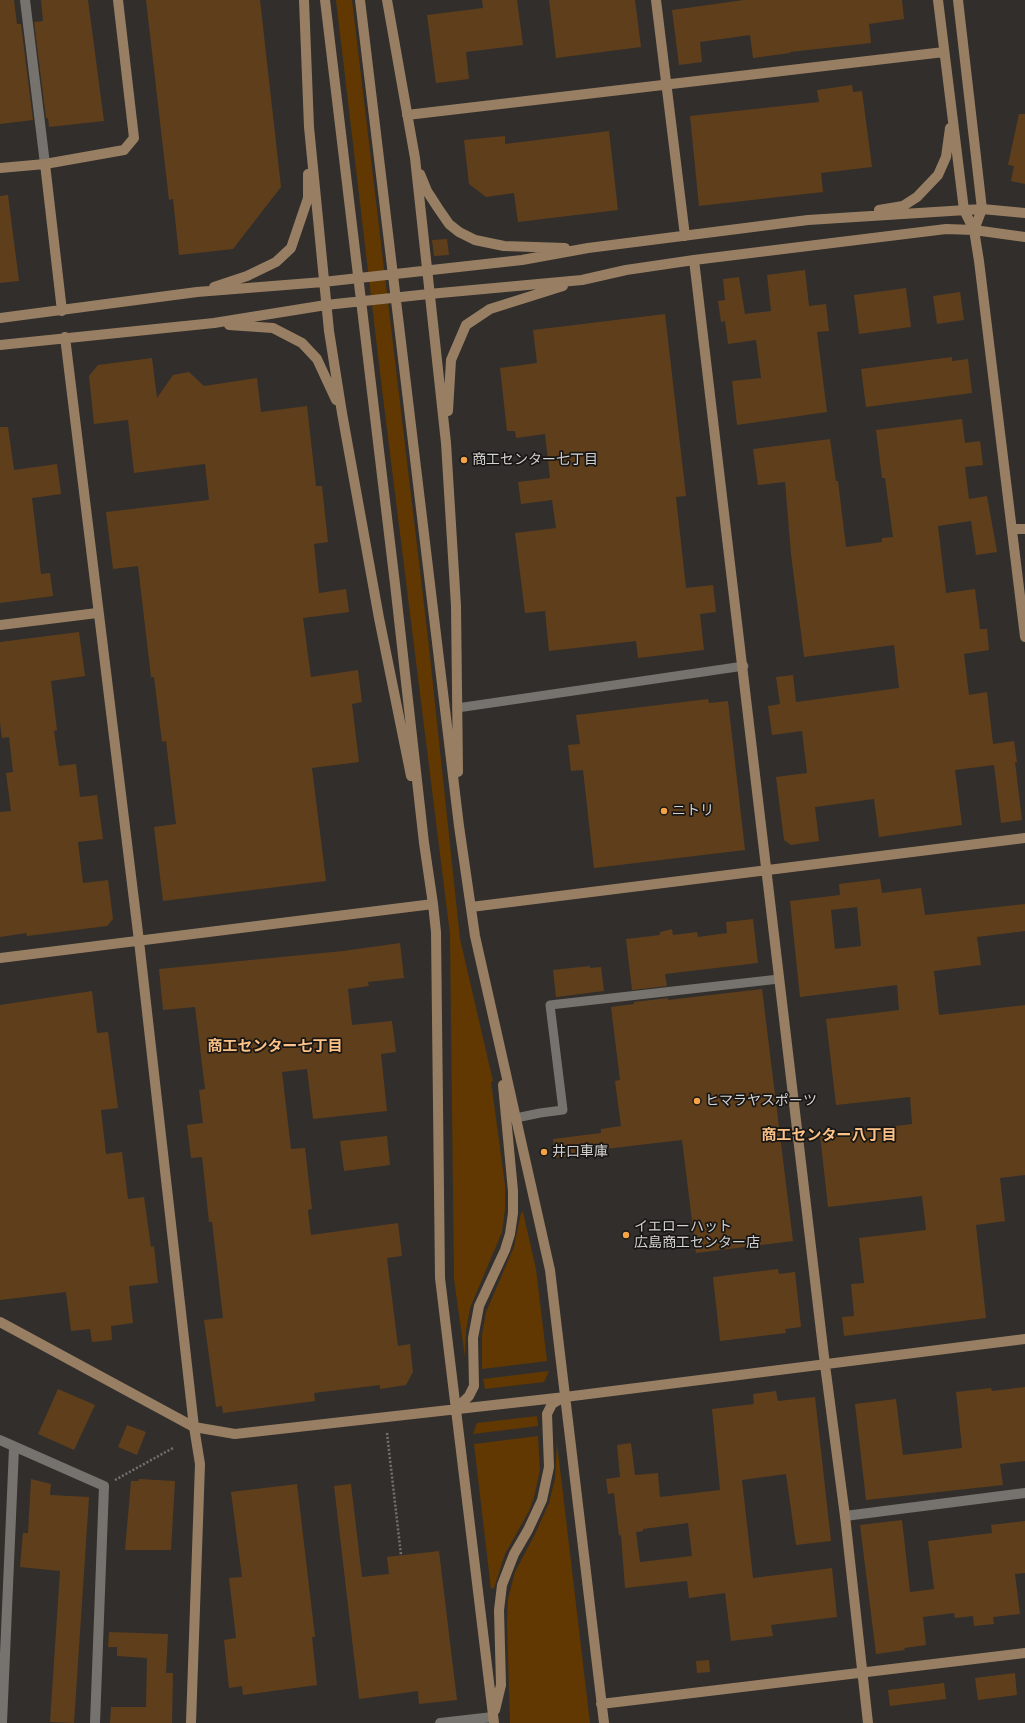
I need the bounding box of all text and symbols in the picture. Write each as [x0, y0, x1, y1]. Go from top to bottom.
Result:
place label: 商工センター七丁目 [472, 452, 598, 468]
marker: 商工センター七丁目 [459, 455, 469, 465]
place label: ニトリ [672, 803, 714, 819]
marker: ニトリ [659, 806, 669, 816]
district label: 商工センター七丁目 [208, 1038, 342, 1056]
place label: ヒマラヤスポーツ [705, 1093, 817, 1109]
marker: ヒマラヤスポーツ [692, 1096, 702, 1106]
district label: 商工センター八丁目 [762, 1127, 896, 1145]
place label: 井口車庫 [552, 1144, 608, 1160]
marker: 井口車庫 [539, 1147, 549, 1157]
place label: イエローハット 広島商工センター店 [634, 1219, 760, 1252]
marker: イエローハット 広島商工センター店 [621, 1230, 631, 1240]

